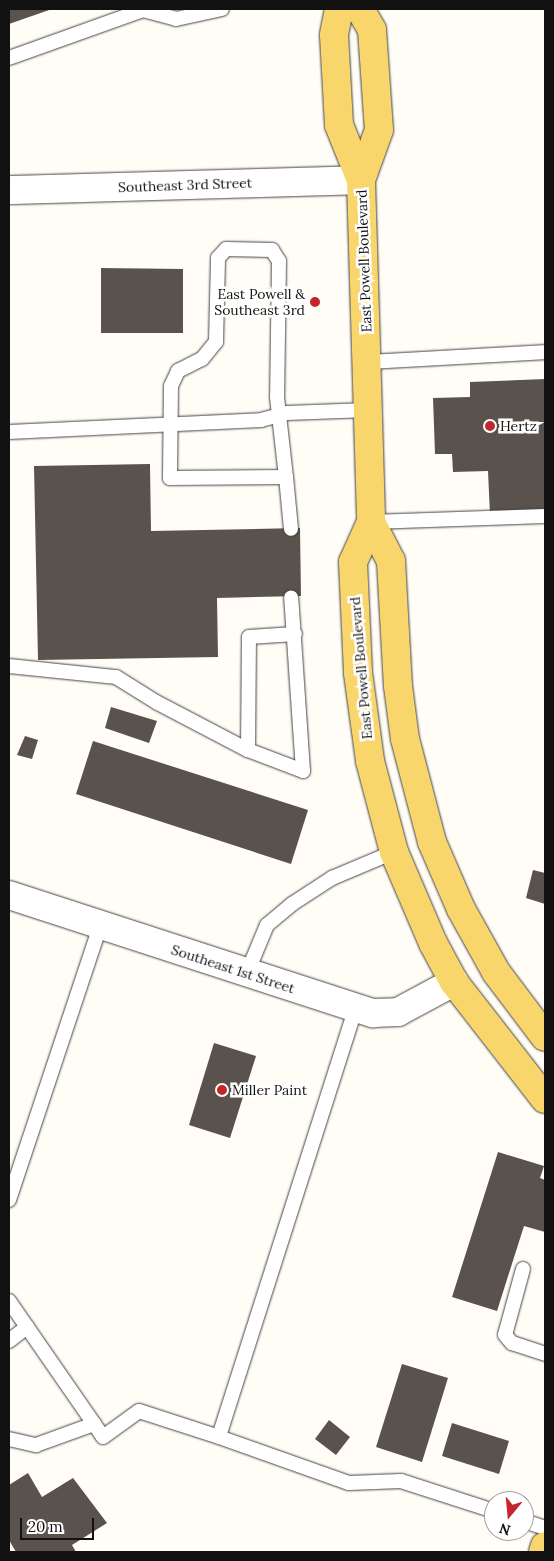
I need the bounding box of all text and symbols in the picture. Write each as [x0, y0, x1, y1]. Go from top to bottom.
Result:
street label: Southeast 3rd Street [118, 174, 252, 196]
street label: East Powell Boulevard [353, 189, 375, 333]
place label: East Powell & Southeast 3rd [214, 286, 305, 318]
marker: East Powell & Southeast 3rd [309, 296, 321, 308]
place label: Hertz [500, 418, 537, 434]
marker: Hertz [484, 420, 496, 432]
street label: East Powell Boulevard [346, 596, 376, 740]
street label: Southeast 1st Street [169, 941, 297, 997]
place label: Miller Paint [232, 1082, 307, 1098]
marker: Miller Paint [216, 1084, 228, 1096]
north arrow [484, 1491, 534, 1541]
scale bar [22, 1508, 96, 1540]
text: 20 m [28, 1517, 63, 1536]
text: N [497, 1519, 513, 1540]

